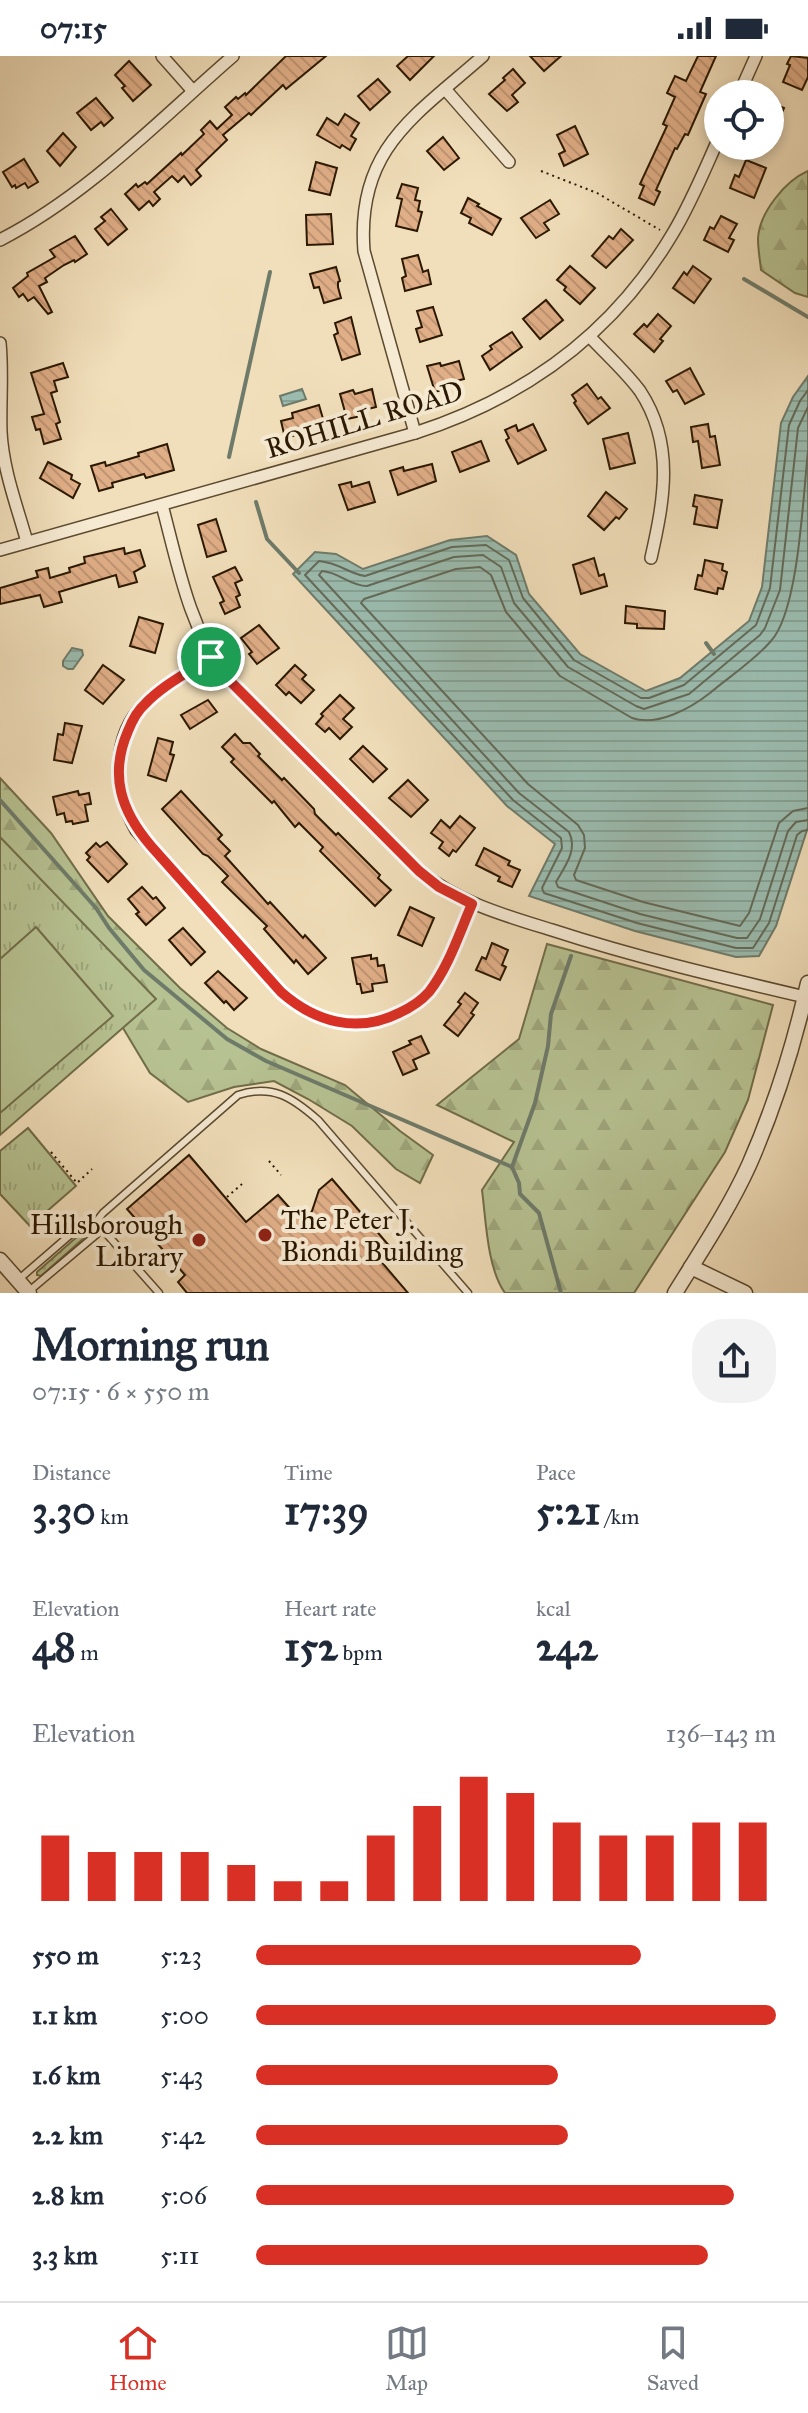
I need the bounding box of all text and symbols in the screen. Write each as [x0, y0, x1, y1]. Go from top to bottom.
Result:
text: 07:15 [40, 10, 107, 46]
map controls [704, 80, 784, 160]
button: locate [704, 80, 784, 160]
street label: ROHILL ROAD [261, 373, 467, 466]
pin [177, 623, 245, 691]
icon: arrive [189, 635, 233, 679]
place label: The Peter J. Biondi Building [281, 1202, 464, 1269]
place label: Hillsborough Library [30, 1207, 184, 1274]
marker: The Peter J. Biondi Building [256, 1226, 274, 1244]
marker: Hillsborough Library [190, 1231, 208, 1249]
text: Morning run [32, 1318, 269, 1372]
button: share [692, 1319, 776, 1403]
text: 07:15 · 6 × 550 m [32, 1375, 210, 1407]
text: Distance [32, 1459, 111, 1486]
text: Time [284, 1459, 333, 1486]
text: Pace [536, 1459, 576, 1486]
text: 3.30 [32, 1486, 96, 1535]
text: 17:39 [284, 1486, 369, 1535]
text: 5:21 [536, 1486, 600, 1535]
text: km [96, 1503, 129, 1530]
text: /km [600, 1503, 640, 1530]
text: Elevation [32, 1595, 119, 1622]
text: Heart rate [284, 1595, 377, 1622]
text: kcal [536, 1595, 571, 1622]
text: 48 [32, 1622, 76, 1671]
text: 152 [284, 1622, 338, 1671]
text: 242 [536, 1622, 598, 1671]
text: m [76, 1639, 99, 1666]
text: bpm [338, 1639, 383, 1666]
text: Elevation [32, 1717, 135, 1749]
text: 136–143 m [666, 1717, 776, 1749]
text: 550 m [32, 1939, 99, 1971]
text: 5:23 [160, 1939, 202, 1971]
text: 1.1 km [32, 1999, 97, 2031]
text: 5:00 [160, 1999, 209, 2031]
text: 1.6 km [32, 2059, 101, 2091]
text: 5:43 [160, 2059, 204, 2091]
text: 2.2 km [32, 2119, 103, 2151]
text: 5:42 [160, 2119, 206, 2151]
text: 2.8 km [32, 2179, 104, 2211]
text: 5:06 [160, 2179, 207, 2211]
text: 3.3 km [32, 2239, 98, 2271]
text: 5:11 [160, 2239, 199, 2271]
tab: Home [109, 2321, 167, 2396]
tab: Map [385, 2321, 429, 2396]
tab: Saved [647, 2321, 699, 2396]

